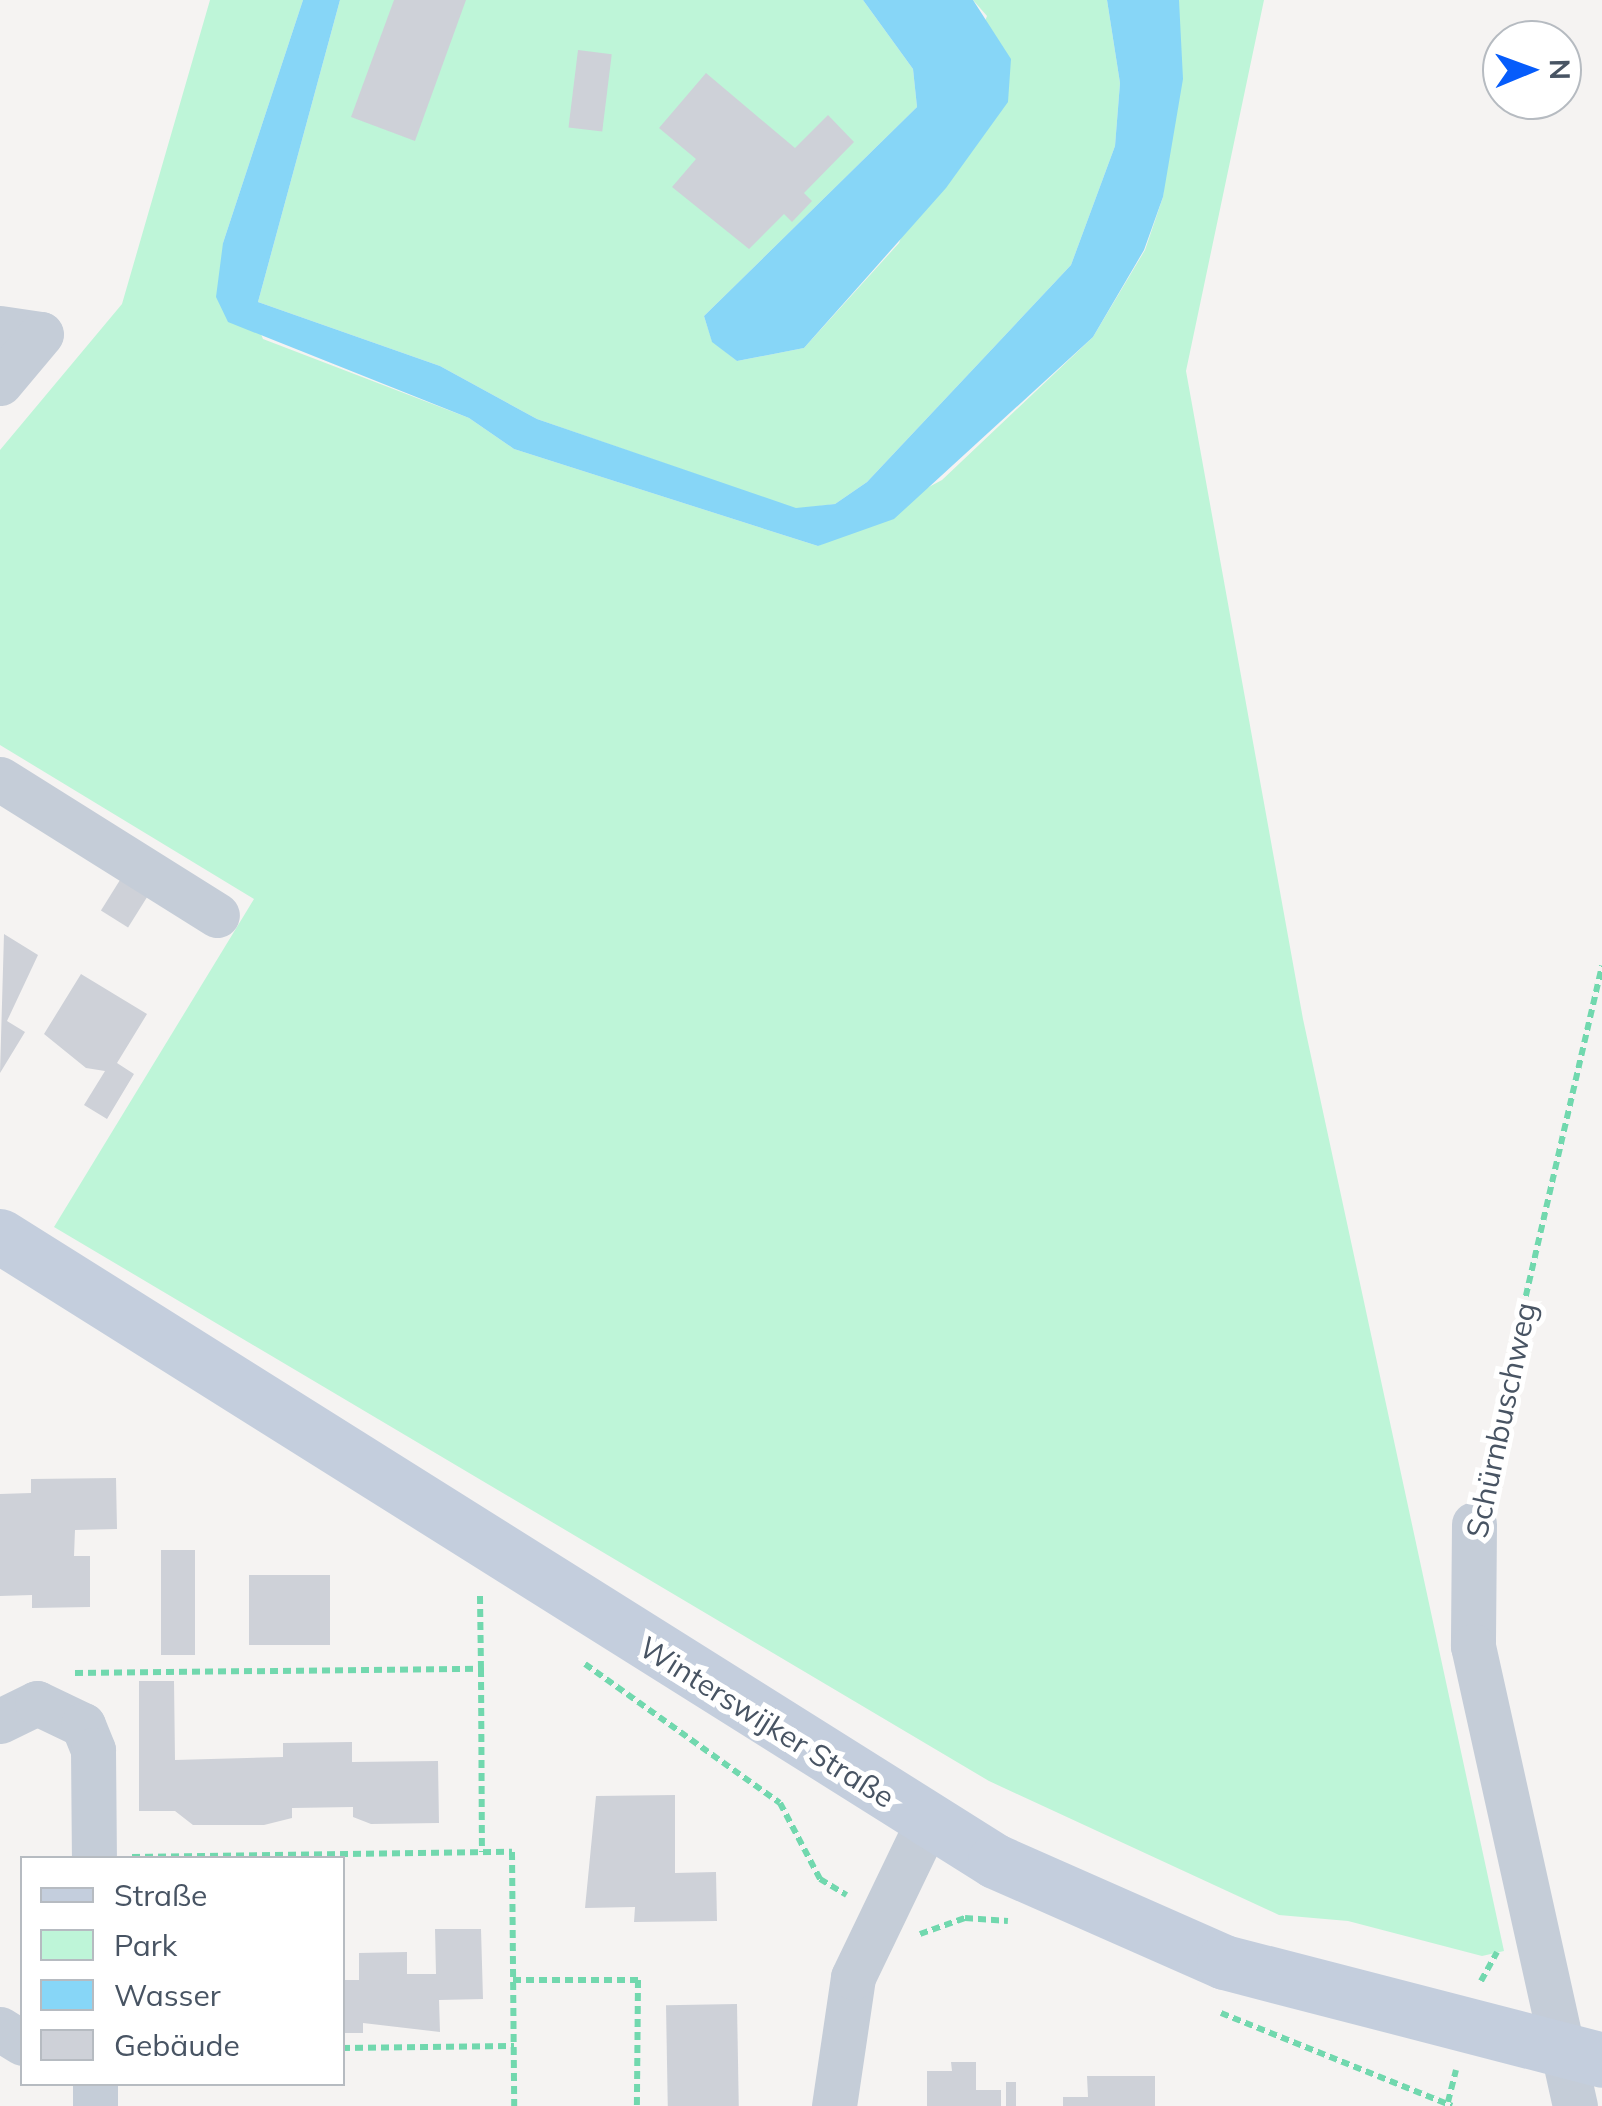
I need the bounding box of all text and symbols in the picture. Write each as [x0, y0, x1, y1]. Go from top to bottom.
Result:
north arrow [1482, 20, 1582, 120]
text: N [1543, 59, 1578, 80]
street label: Schürnbuschweg [1458, 1299, 1544, 1541]
street label: Winterswijker Straße [633, 1629, 901, 1815]
legend [20, 1856, 345, 2086]
text: Straße [114, 1876, 207, 1914]
text: Park [114, 1926, 177, 1964]
text: Wasser [114, 1976, 221, 2014]
text: Gebäude [114, 2026, 240, 2064]

